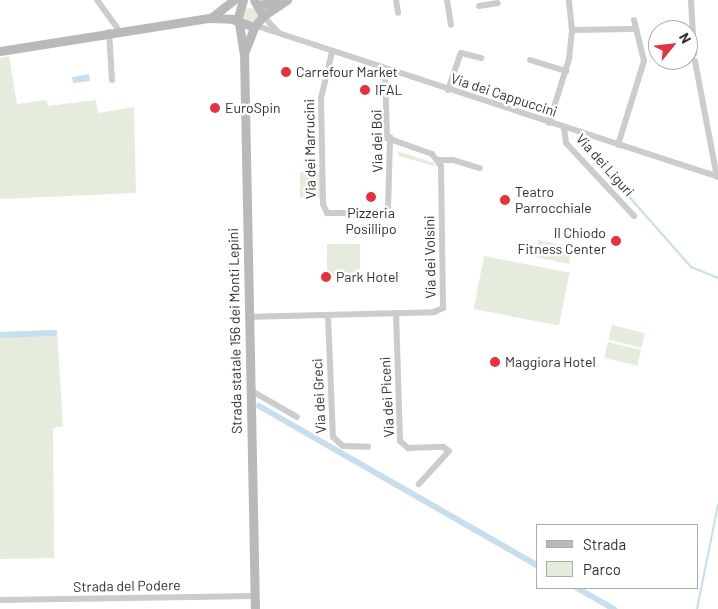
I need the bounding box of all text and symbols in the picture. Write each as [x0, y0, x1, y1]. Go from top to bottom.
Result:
north arrow [648, 20, 698, 70]
text: N [676, 30, 695, 46]
place label: Carrefour Market [296, 64, 398, 80]
marker: Carrefour Market [280, 66, 292, 78]
street label: Via dei Cappuccini [449, 70, 559, 120]
place label: IFAL [375, 82, 402, 98]
marker: IFAL [359, 84, 371, 96]
street label: Via dei Marrucini [301, 99, 319, 199]
place label: EuroSpin [225, 100, 281, 116]
marker: EuroSpin [209, 102, 221, 114]
street label: Via dei Boi [368, 109, 386, 173]
street label: Via dei Liguri [573, 130, 637, 200]
place label: Teatro Parrocchiale [515, 184, 592, 216]
marker: Pizzeria Posillipo [365, 191, 377, 203]
marker: Teatro Parrocchiale [499, 194, 511, 206]
place label: Pizzeria Posillipo [345, 205, 397, 238]
street label: Via dei Volsini [421, 215, 439, 299]
place label: Il Chiodo Fitness Center [518, 225, 606, 258]
street label: Strada statale 156 dei Monti Lepini [225, 228, 245, 434]
marker: Il Chiodo Fitness Center [610, 235, 622, 247]
place label: Park Hotel [336, 269, 399, 285]
marker: Park Hotel [320, 271, 332, 283]
place label: Maggiora Hotel [505, 354, 596, 370]
street label: Via dei Piceni [376, 356, 398, 438]
marker: Maggiora Hotel [489, 356, 501, 368]
street label: Via dei Greci [309, 358, 329, 434]
legend [536, 524, 698, 589]
text: Strada [583, 535, 626, 553]
text: Parco [583, 560, 621, 578]
street label: Strada del Podere [73, 577, 181, 595]

